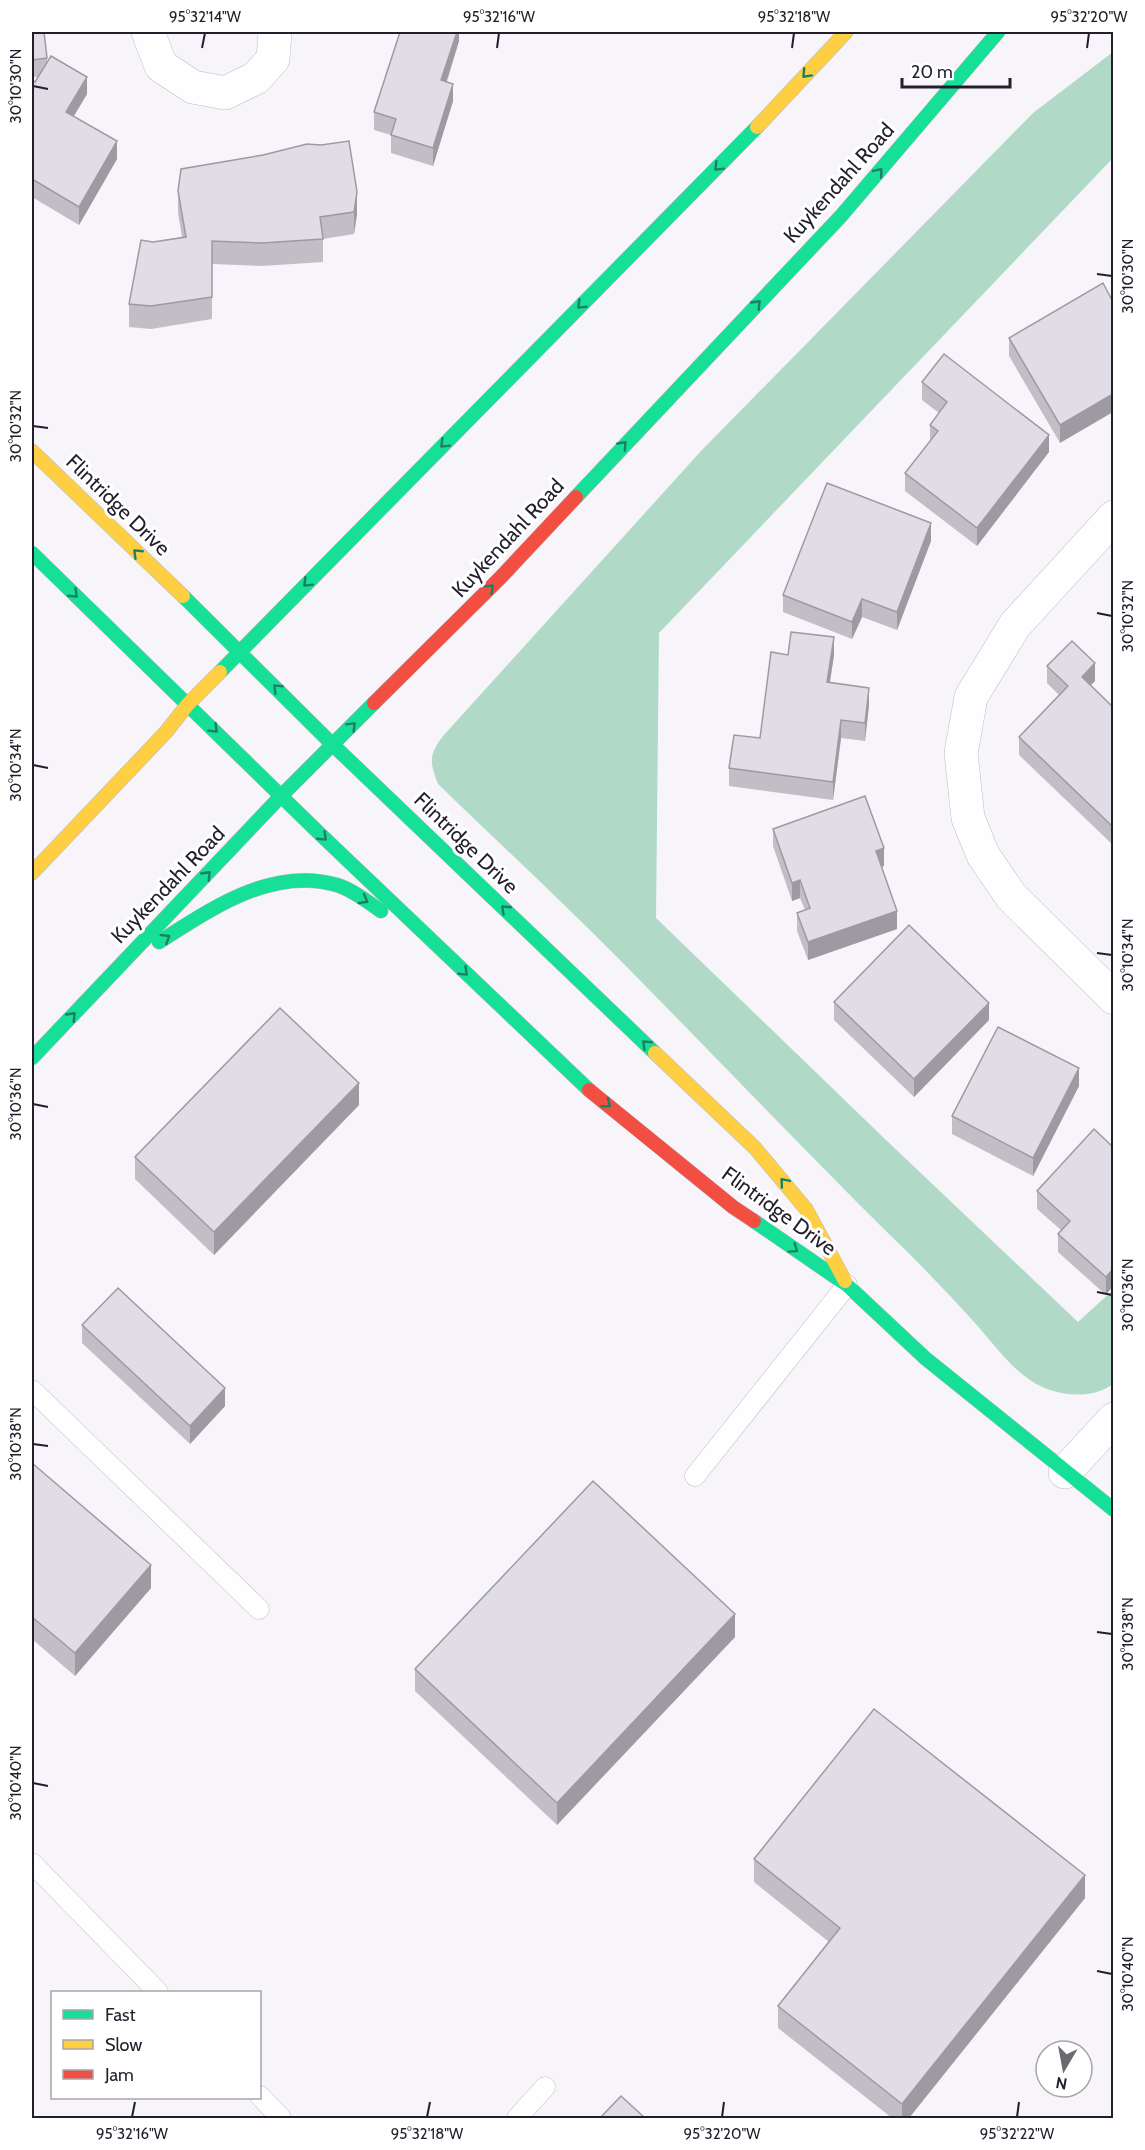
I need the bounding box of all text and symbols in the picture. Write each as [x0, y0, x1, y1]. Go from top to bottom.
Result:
text: 95°32'14"W [169, 8, 242, 26]
text: 95°32'16"W [463, 8, 536, 26]
text: 95°32'18"W [758, 8, 831, 26]
text: 95°32'20"W [1051, 8, 1128, 26]
text: 30°10'30"N [7, 49, 25, 123]
scale bar [902, 51, 1010, 89]
text: 20 m [911, 61, 953, 83]
one-way arrow [802, 68, 813, 78]
street label: Kuykendahl Road [778, 118, 899, 248]
one-way arrow [714, 159, 725, 170]
one-way arrow [872, 168, 883, 179]
text: 30°10'30"N [1119, 239, 1137, 313]
one-way arrow [577, 299, 588, 309]
one-way arrow [750, 300, 761, 311]
text: 30°10'32"N [7, 390, 25, 462]
one-way arrow [440, 438, 451, 448]
one-way arrow [616, 442, 627, 452]
street label: Flintridge Drive [61, 449, 176, 561]
street label: Kuykendahl Road [446, 473, 569, 602]
one-way arrow [133, 549, 144, 560]
one-way arrow [304, 576, 315, 587]
text: 30°10'32"N [1119, 580, 1137, 652]
one-way arrow [483, 585, 494, 596]
one-way arrow [66, 586, 77, 597]
one-way arrow [273, 685, 284, 695]
one-way arrow [206, 722, 217, 733]
one-way arrow [345, 722, 356, 733]
text: 30°10'34"N [7, 729, 25, 801]
street label: Flintridge Drive [409, 787, 524, 899]
street label: Kuykendahl Road [106, 821, 230, 948]
one-way arrow [316, 830, 326, 841]
one-way arrow [200, 872, 211, 882]
one-way arrow [357, 893, 368, 904]
one-way arrow [502, 906, 513, 917]
text: 30°10'34"N [1119, 919, 1137, 991]
one-way arrow [160, 933, 170, 945]
one-way arrow [456, 964, 467, 975]
one-way arrow [65, 1012, 76, 1023]
one-way arrow [643, 1040, 653, 1051]
text: 30°10'36"N [7, 1068, 25, 1140]
one-way arrow [600, 1097, 611, 1108]
street label: Flintridge Drive [717, 1161, 841, 1260]
one-way arrow [780, 1178, 791, 1189]
one-way arrow [788, 1242, 799, 1253]
text: 30°10'36"N [1119, 1259, 1137, 1331]
text: 30°10'38"N [7, 1407, 25, 1481]
text: 30°10'38"N [1119, 1597, 1137, 1671]
text: 30°10'40"N [7, 1745, 25, 1821]
text: 30°10'40"N [1119, 1936, 1137, 2012]
legend [51, 1991, 261, 2099]
text: Fast [105, 2004, 136, 2026]
text: Slow [105, 2034, 142, 2056]
north arrow [1034, 2039, 1094, 2099]
text: Jam [104, 2064, 134, 2086]
text: N [1054, 2073, 1069, 2094]
text: 95°32'16"W [96, 2125, 169, 2143]
text: 95°32'18"W [391, 2125, 464, 2143]
text: 95°32'20"W [684, 2125, 761, 2143]
text: 95°32'22"W [980, 2125, 1055, 2143]

